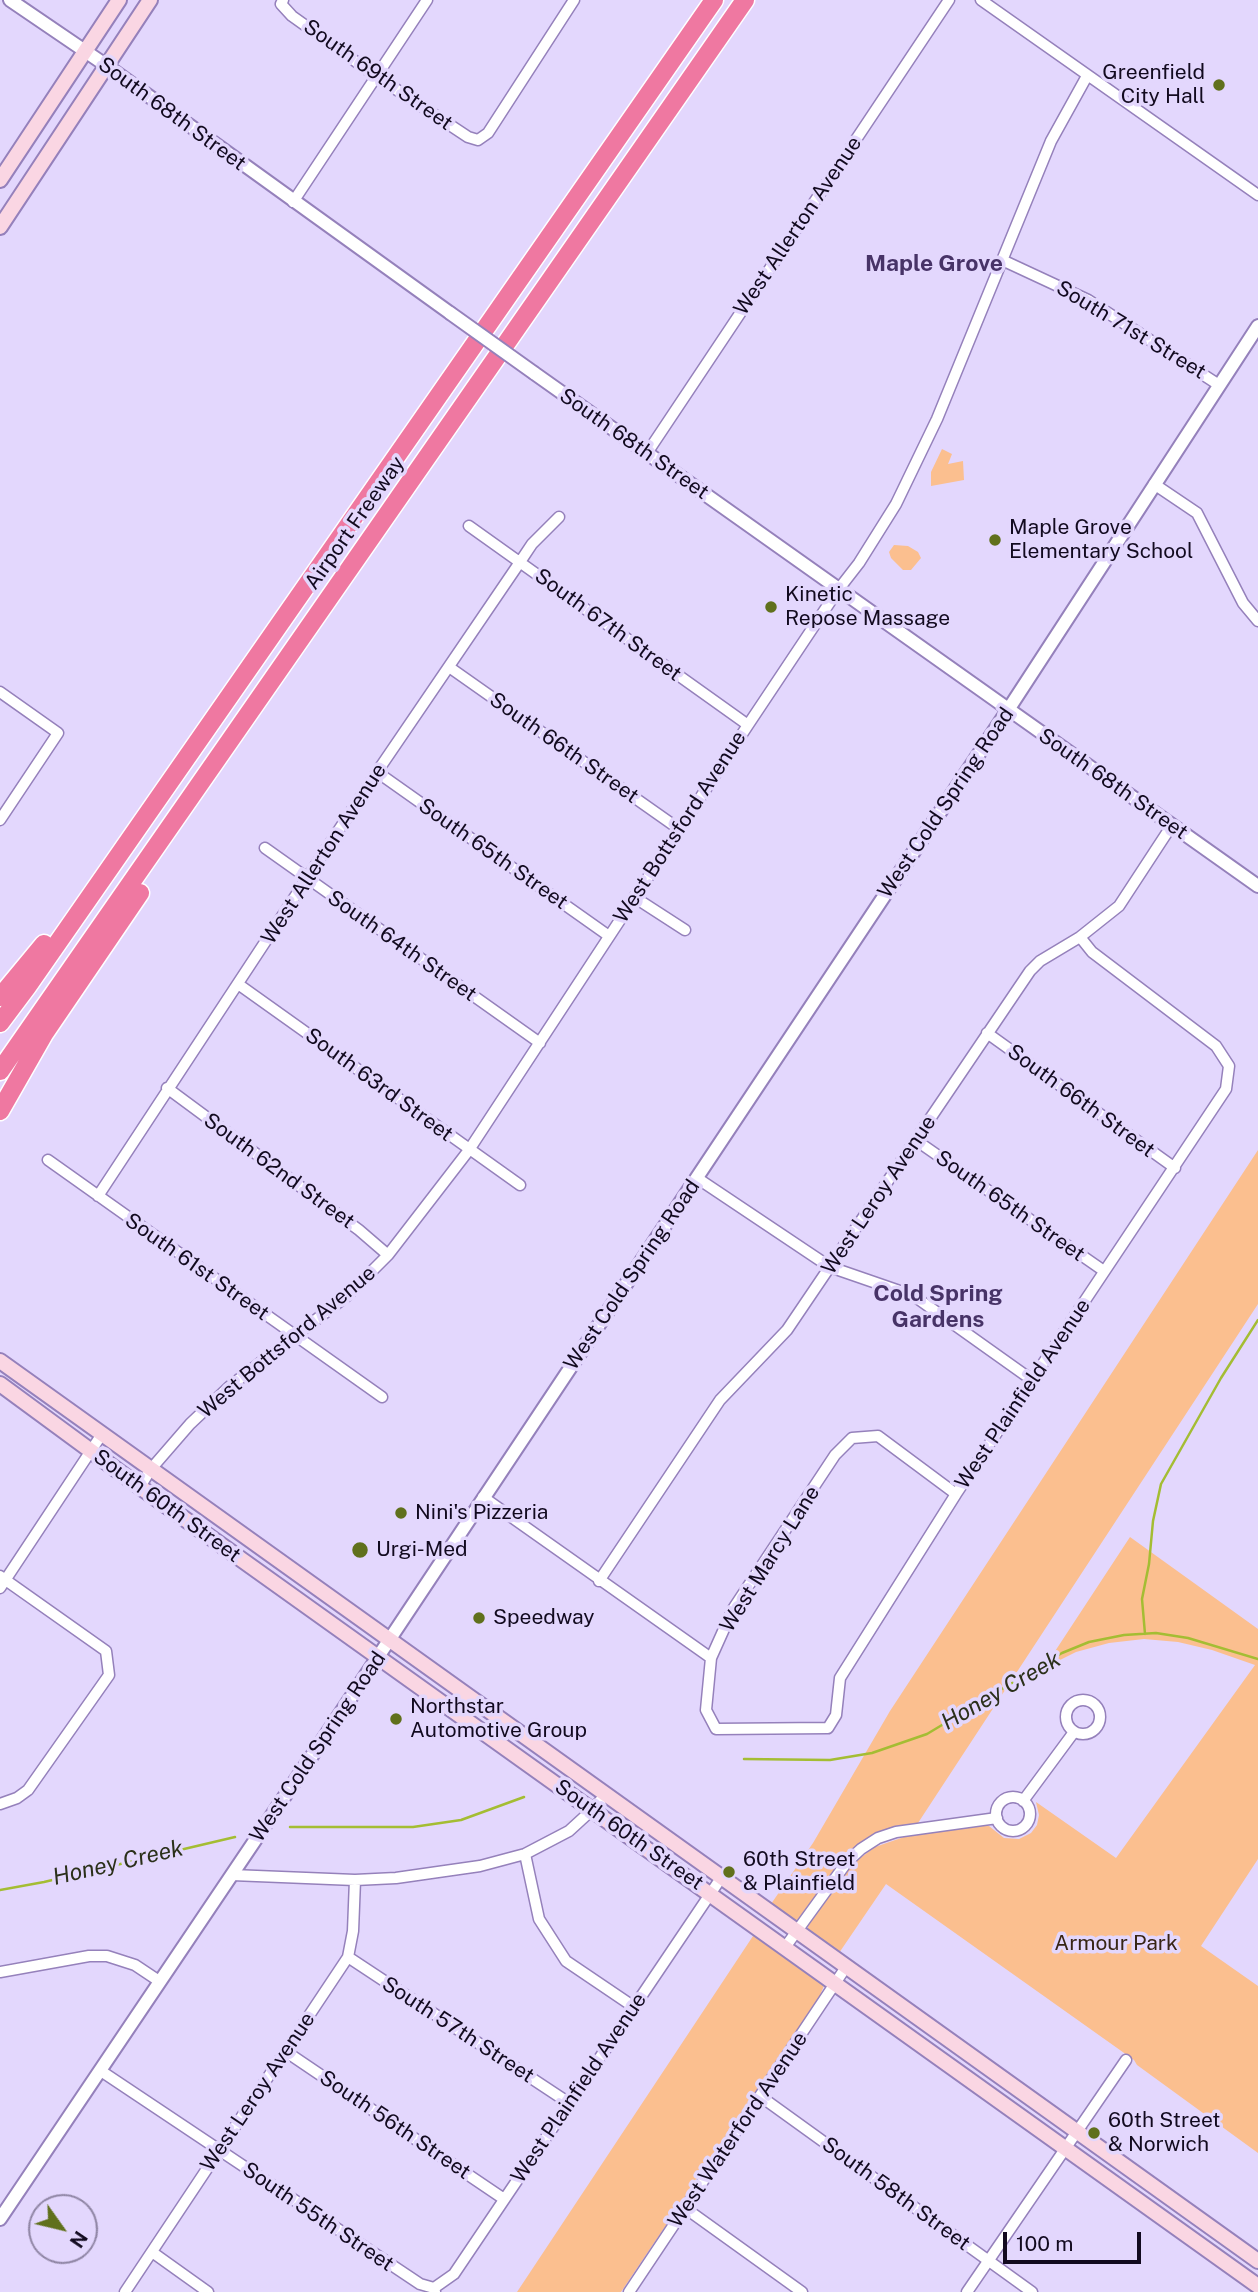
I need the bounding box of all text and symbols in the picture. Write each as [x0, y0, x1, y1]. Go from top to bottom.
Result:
street label: South 69th Street [299, 14, 457, 136]
street label: South 68th Street [93, 52, 251, 176]
place label: Greenfield City Hall [1102, 60, 1205, 110]
marker: Greenfield City Hall [1211, 77, 1227, 93]
street label: West Allerton Avenue [729, 132, 867, 320]
district label: Maple Grove [865, 250, 1003, 278]
street label: South 71st Street [1052, 275, 1210, 385]
street label: South 68th Street [554, 383, 714, 505]
street label: Airport Freeway [300, 452, 410, 594]
place label: Maple Grove Elementary School [1009, 515, 1193, 565]
marker: Maple Grove Elementary School [987, 532, 1003, 548]
street label: South 67th Street [530, 563, 686, 687]
place label: Kinetic Repose Massage [785, 582, 950, 632]
marker: Kinetic Repose Massage [763, 599, 779, 615]
street label: South 66th Street [485, 687, 643, 809]
street label: West Cold Spring Road [873, 703, 1019, 903]
street label: South 68th Street [1033, 723, 1193, 845]
street label: West Bottsford Avenue [608, 726, 752, 928]
street label: West Allerton Avenue [256, 759, 392, 949]
street label: South 65th Street [413, 793, 573, 915]
street label: South 64th Street [323, 885, 481, 1007]
street label: South 63rd Street [300, 1023, 458, 1147]
street label: South 66th Street [1002, 1039, 1160, 1163]
street label: South 62nd Street [199, 1108, 359, 1234]
street label: West Leroy Avenue [816, 1111, 942, 1279]
street label: South 65th Street [930, 1145, 1090, 1267]
street label: West Cold Spring Road [559, 1175, 705, 1375]
street label: South 61st Street [120, 1208, 274, 1326]
street label: West Bottsford Avenue [193, 1260, 381, 1424]
district label: Cold Spring Gardens [873, 1280, 1003, 1334]
street label: West Plainfield Avenue [950, 1294, 1096, 1494]
street label: South 60th Street [88, 1444, 246, 1568]
street label: West Marcy Lane [715, 1481, 825, 1637]
place label: Nini's Pizzeria [415, 1500, 548, 1526]
marker: Nini's Pizzeria [393, 1505, 409, 1521]
place label: Urgi-Med [376, 1537, 468, 1563]
marker: Urgi-Med [350, 1540, 370, 1560]
place label: Speedway [493, 1605, 595, 1631]
marker: Speedway [471, 1610, 487, 1626]
water label: Honey Creek [936, 1646, 1066, 1736]
street label: West Cold Spring Road [245, 1647, 391, 1847]
place label: Northstar Automotive Group [410, 1694, 587, 1744]
marker: Northstar Automotive Group [388, 1711, 404, 1727]
street label: South 60th Street [550, 1774, 708, 1896]
water label: Honey Creek [50, 1835, 186, 1891]
place label: 60th Street & Plainfield [743, 1847, 856, 1897]
marker: 60th Street & Plainfield [721, 1864, 737, 1880]
park label: Armour Park [1054, 1931, 1178, 1957]
street label: South 57th Street [377, 1971, 539, 2089]
street label: West Plainfield Avenue [506, 1988, 652, 2188]
street label: West Leroy Avenue [195, 2008, 321, 2176]
street label: West Waterford Avenue [663, 2027, 813, 2233]
street label: South 56th Street [315, 2065, 475, 2185]
place label: 60th Street & Norwich [1108, 2108, 1221, 2158]
marker: 60th Street & Norwich [1086, 2125, 1102, 2141]
street label: South 58th Street [817, 2132, 975, 2256]
street label: South 55th Street [238, 2157, 398, 2277]
north arrow [28, 2194, 98, 2264]
scale bar [1006, 2218, 1144, 2262]
text: N [65, 2227, 92, 2252]
text: 100 m [1016, 2231, 1073, 2256]

